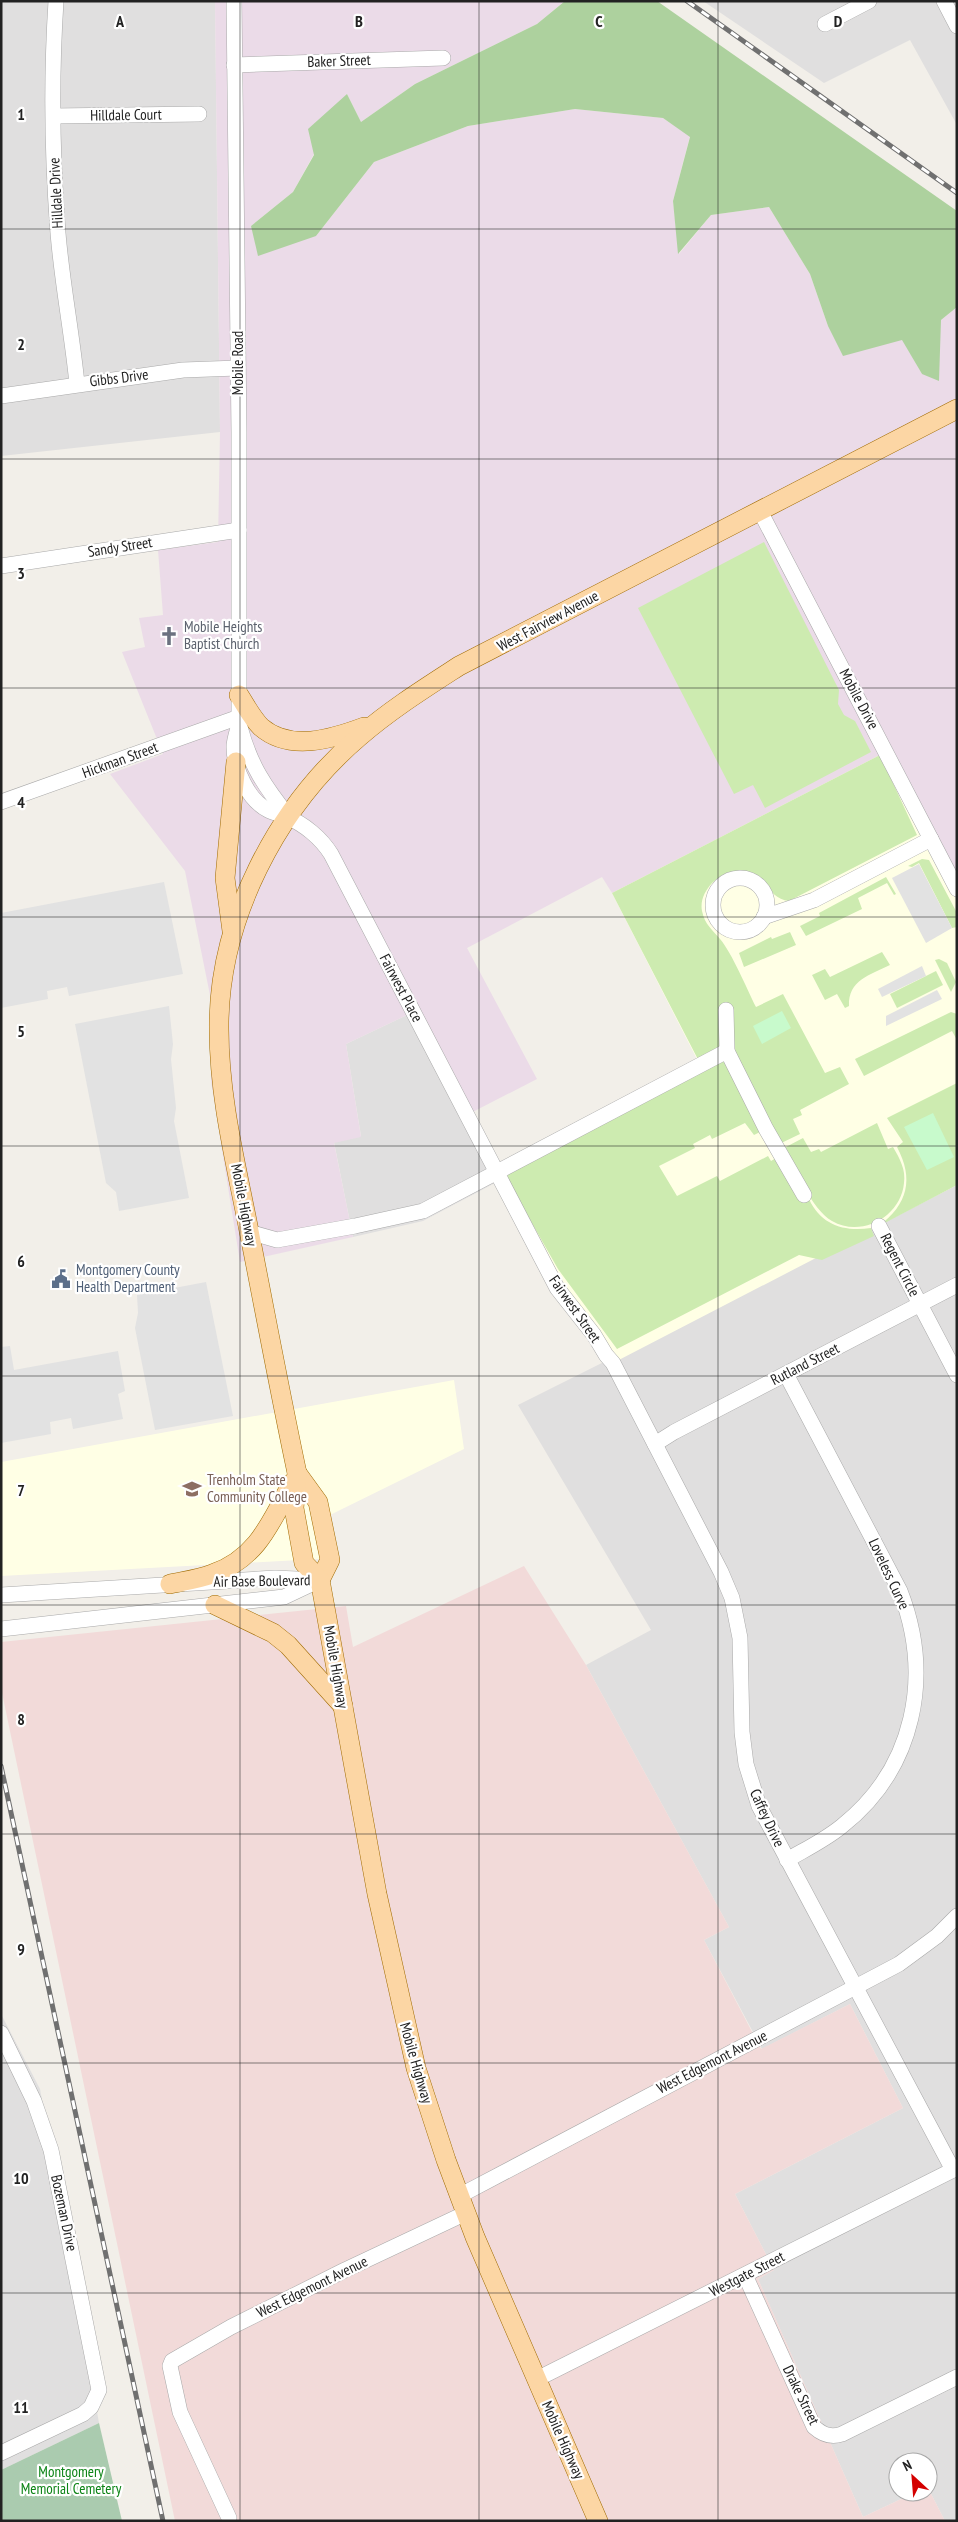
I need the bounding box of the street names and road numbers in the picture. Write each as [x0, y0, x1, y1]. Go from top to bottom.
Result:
street label: Baker Street [307, 50, 371, 71]
street label: Hilldale Court [90, 104, 162, 125]
street label: Hilldale Drive [44, 157, 67, 229]
street label: Mobile Road [228, 331, 247, 395]
street label: Gibbs Drive [88, 364, 149, 391]
street label: Sandy Street [86, 532, 153, 561]
street label: West Fairview Avenue [494, 586, 602, 655]
street label: Mobile Drive [836, 665, 883, 732]
street label: Hickman Street [79, 737, 160, 782]
street label: Fairwest Place [376, 950, 427, 1025]
street label: Mobile Highway [227, 1162, 262, 1248]
street label: Regent Circle [876, 1230, 924, 1300]
street label: Fairwest Street [545, 1271, 606, 1346]
street label: Rutland Street [767, 1338, 842, 1389]
street label: Loveless Curve [865, 1535, 914, 1612]
street label: Air Base Boulevard [213, 1570, 311, 1591]
street label: Mobile Highway [320, 1624, 353, 1710]
street label: Caffey Drive [746, 1786, 789, 1850]
street label: Mobile Highway [396, 2020, 437, 2106]
street label: West Edgemont Avenue [653, 2026, 770, 2098]
street label: Bozeman Drive [47, 2173, 82, 2253]
street label: Westgate Street [706, 2247, 787, 2301]
street label: West Edgemont Avenue [253, 2251, 370, 2322]
street label: Drake Street [779, 2362, 824, 2428]
street label: Mobile Highway [538, 2398, 589, 2482]

